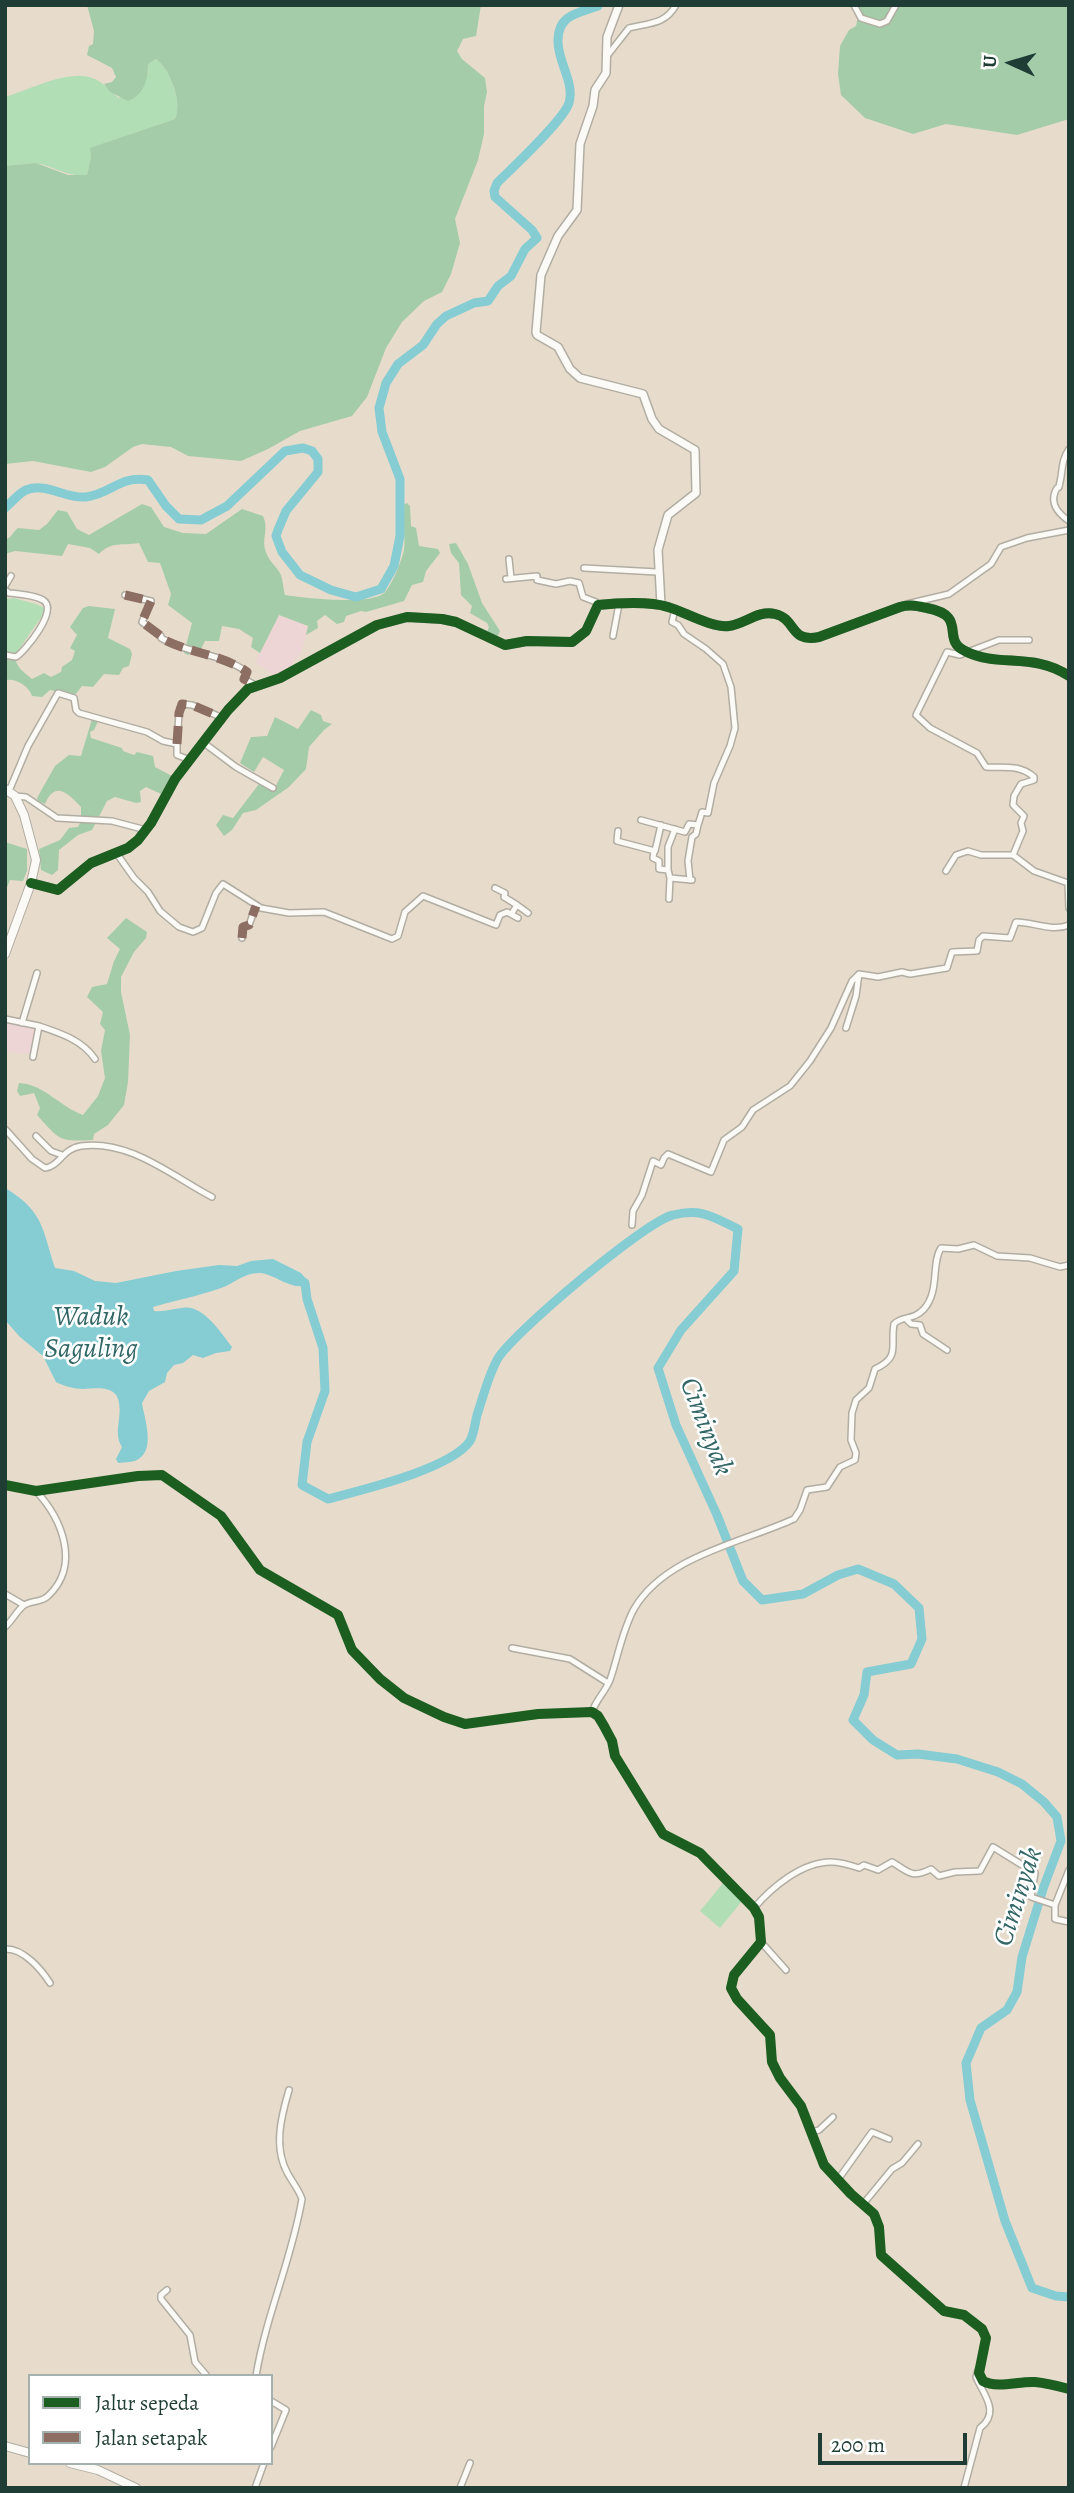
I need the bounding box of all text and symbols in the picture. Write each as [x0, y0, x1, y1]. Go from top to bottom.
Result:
north arrow [976, 28, 1046, 98]
text: U [977, 54, 1003, 69]
water label: Waduk Saguling [44, 1301, 138, 1367]
water label: Ciminyak [671, 1373, 739, 1481]
water label: Ciminyak [987, 1843, 1051, 1951]
legend [28, 2374, 273, 2465]
text: Jalur sepeda [95, 2389, 199, 2417]
scale bar [822, 2420, 971, 2464]
text: Jalan setapak [95, 2424, 207, 2452]
text: 200 m [831, 2431, 885, 2459]

